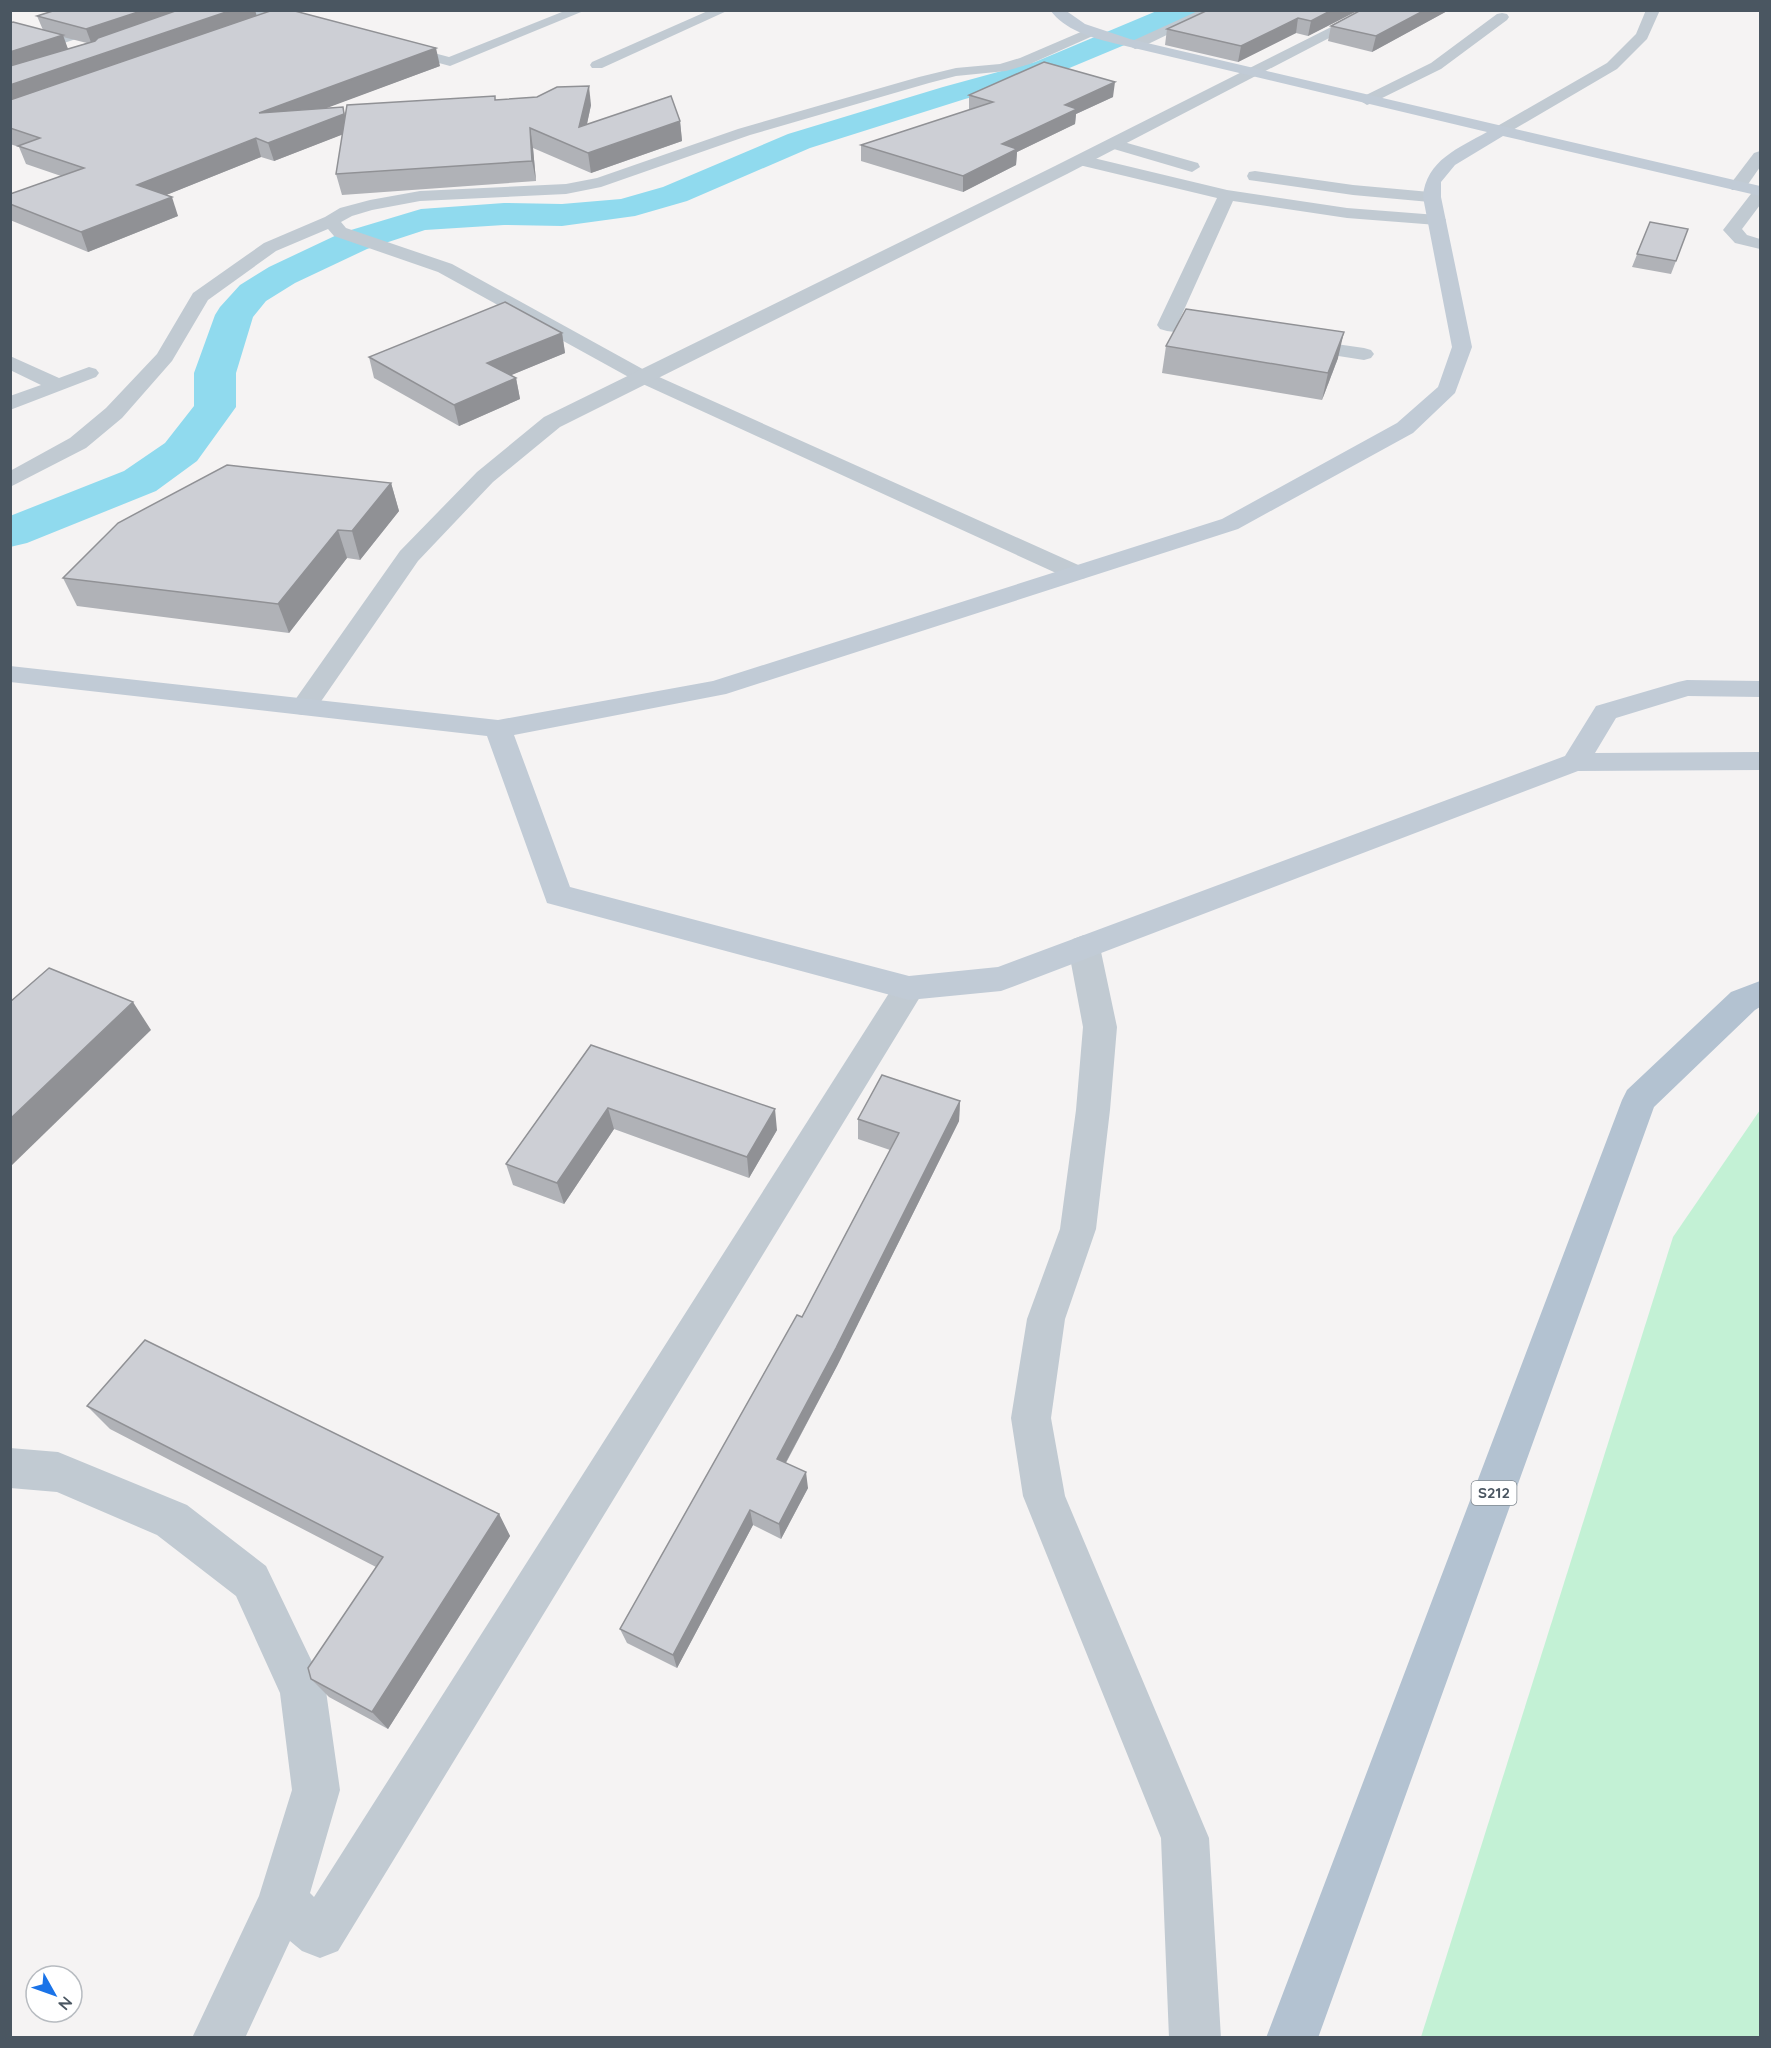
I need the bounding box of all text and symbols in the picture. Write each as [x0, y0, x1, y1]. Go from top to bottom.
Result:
road number: S212 [1472, 1481, 1516, 1505]
north arrow [24, 1964, 84, 2024]
text: N [54, 1993, 77, 2015]

